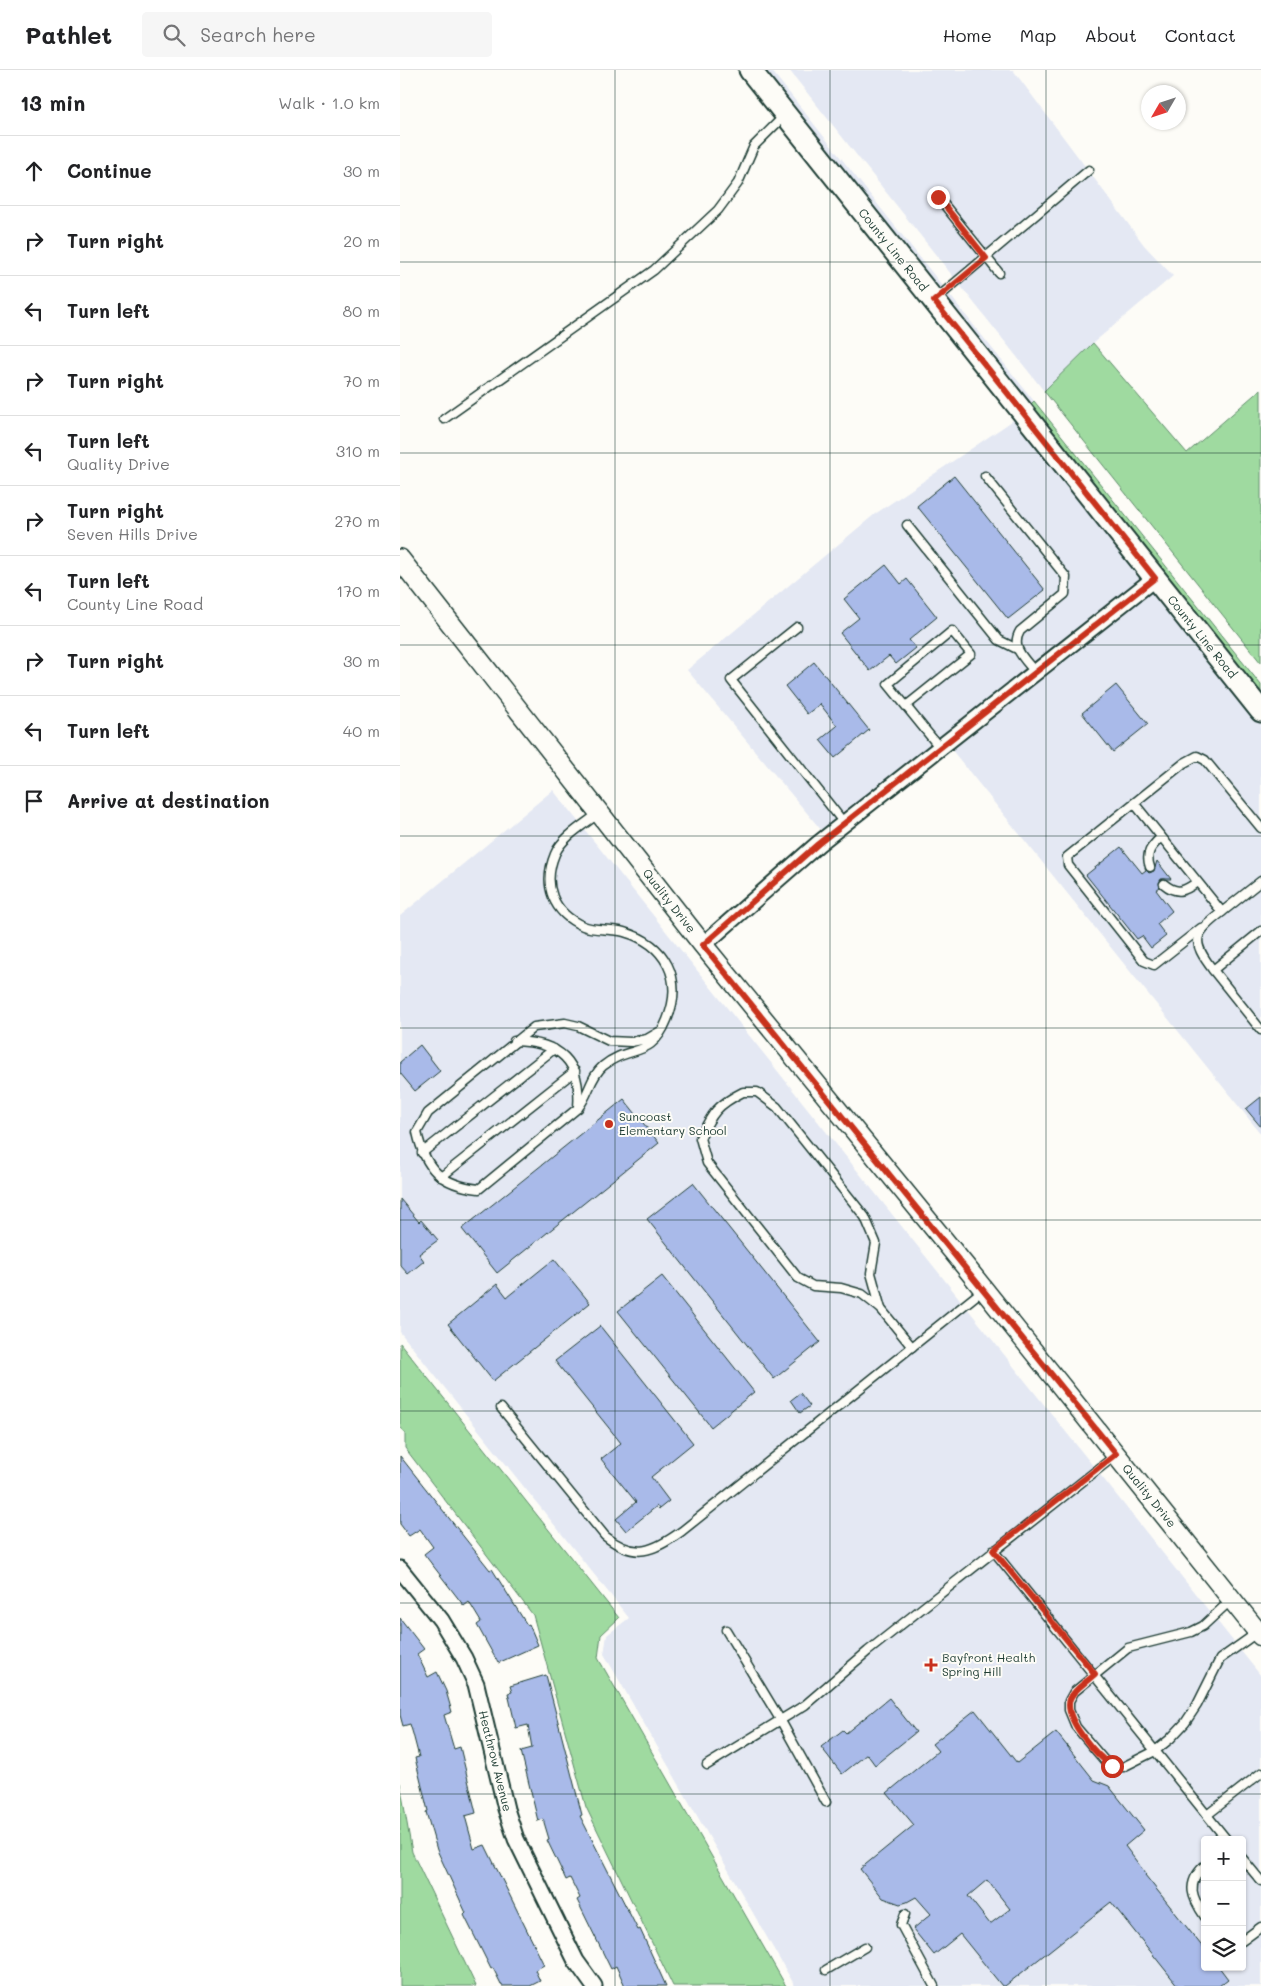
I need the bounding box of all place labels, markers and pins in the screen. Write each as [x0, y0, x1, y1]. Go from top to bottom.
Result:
place label: Suncoast Elementary School [619, 1108, 727, 1138]
marker: Suncoast Elementary School [603, 1118, 615, 1130]
place label: Bayfront Health Spring Hill [942, 1649, 1036, 1679]
marker: Bayfront Health Spring Hill [924, 1658, 938, 1672]

